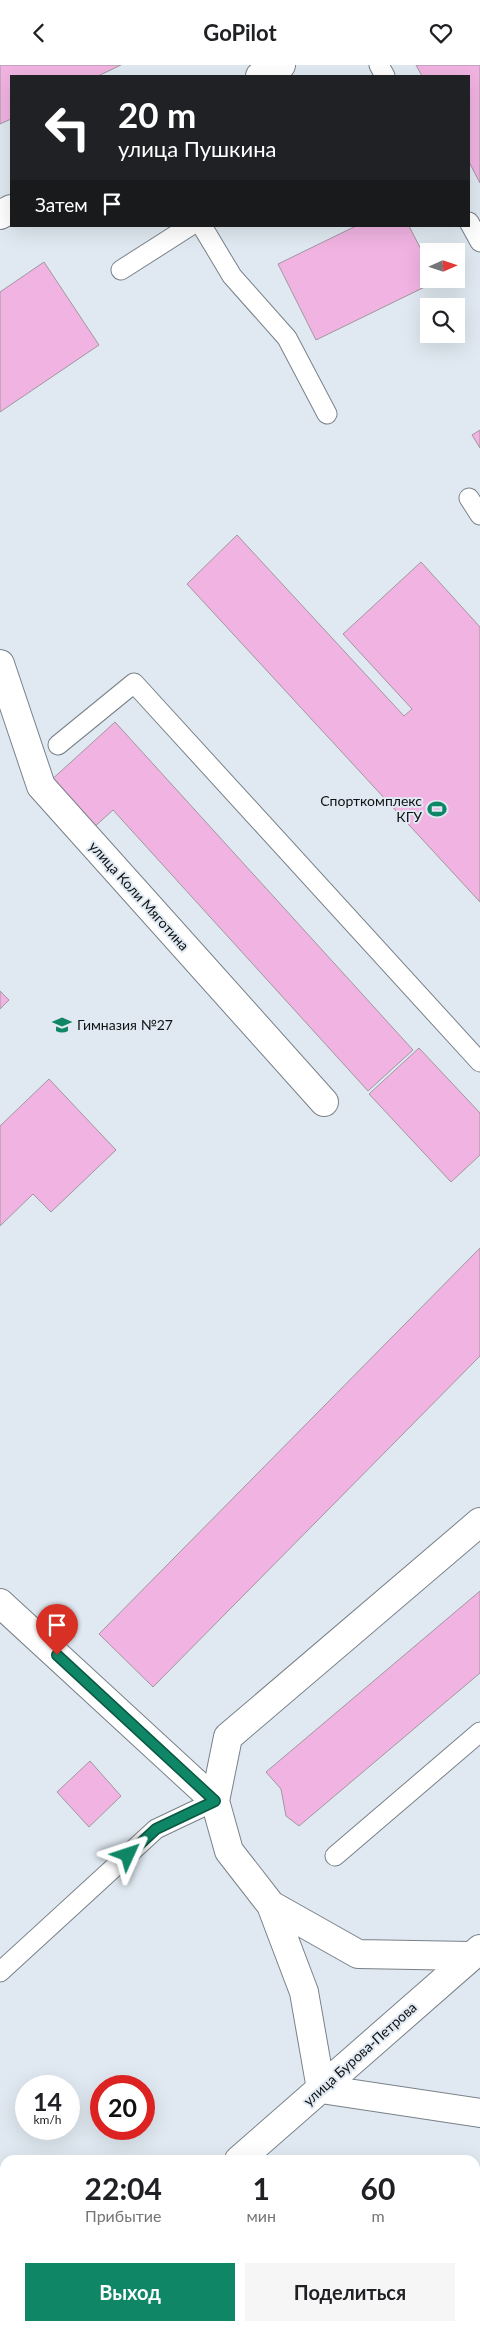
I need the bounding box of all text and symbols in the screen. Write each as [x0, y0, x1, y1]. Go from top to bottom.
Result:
icon: back [25, 19, 53, 47]
text: GoPilot [203, 19, 277, 46]
icon: heart [427, 19, 455, 47]
text: 20 m [118, 93, 196, 135]
icon: left [35, 95, 100, 160]
text: улица Пушкина [118, 135, 276, 162]
icon: arrive [98, 190, 126, 218]
text: Затем [35, 193, 88, 216]
north arrow [420, 243, 465, 287]
map controls [420, 243, 465, 343]
button: search [420, 298, 465, 343]
place label: Спорткомплекс КГУ [320, 792, 422, 825]
sports icon: Спорткомплекс КГУ [426, 798, 448, 820]
street label: улица Коли Мяготина [86, 838, 193, 954]
school or university icon: Гимназия №27 [51, 1014, 73, 1036]
place label: Гимназия №27 [77, 1016, 173, 1033]
pin [36, 1604, 78, 1655]
icon: arrive [43, 1611, 71, 1639]
position arrow [101, 1828, 153, 1880]
street label: улица Бурова-Петрова [300, 1998, 420, 2109]
speed limit sign: 20 [90, 2075, 155, 2140]
text: 14 [33, 2086, 62, 2116]
text: km/h [33, 2112, 62, 2127]
text: 22:04 [85, 2170, 162, 2206]
text: 1 [253, 2170, 270, 2206]
text: 60 [361, 2170, 395, 2206]
text: Прибытие [85, 2206, 161, 2225]
text: мин [246, 2206, 276, 2225]
text: m [371, 2206, 385, 2225]
button: Выход [25, 2263, 235, 2321]
button: Поделиться [245, 2263, 455, 2321]

